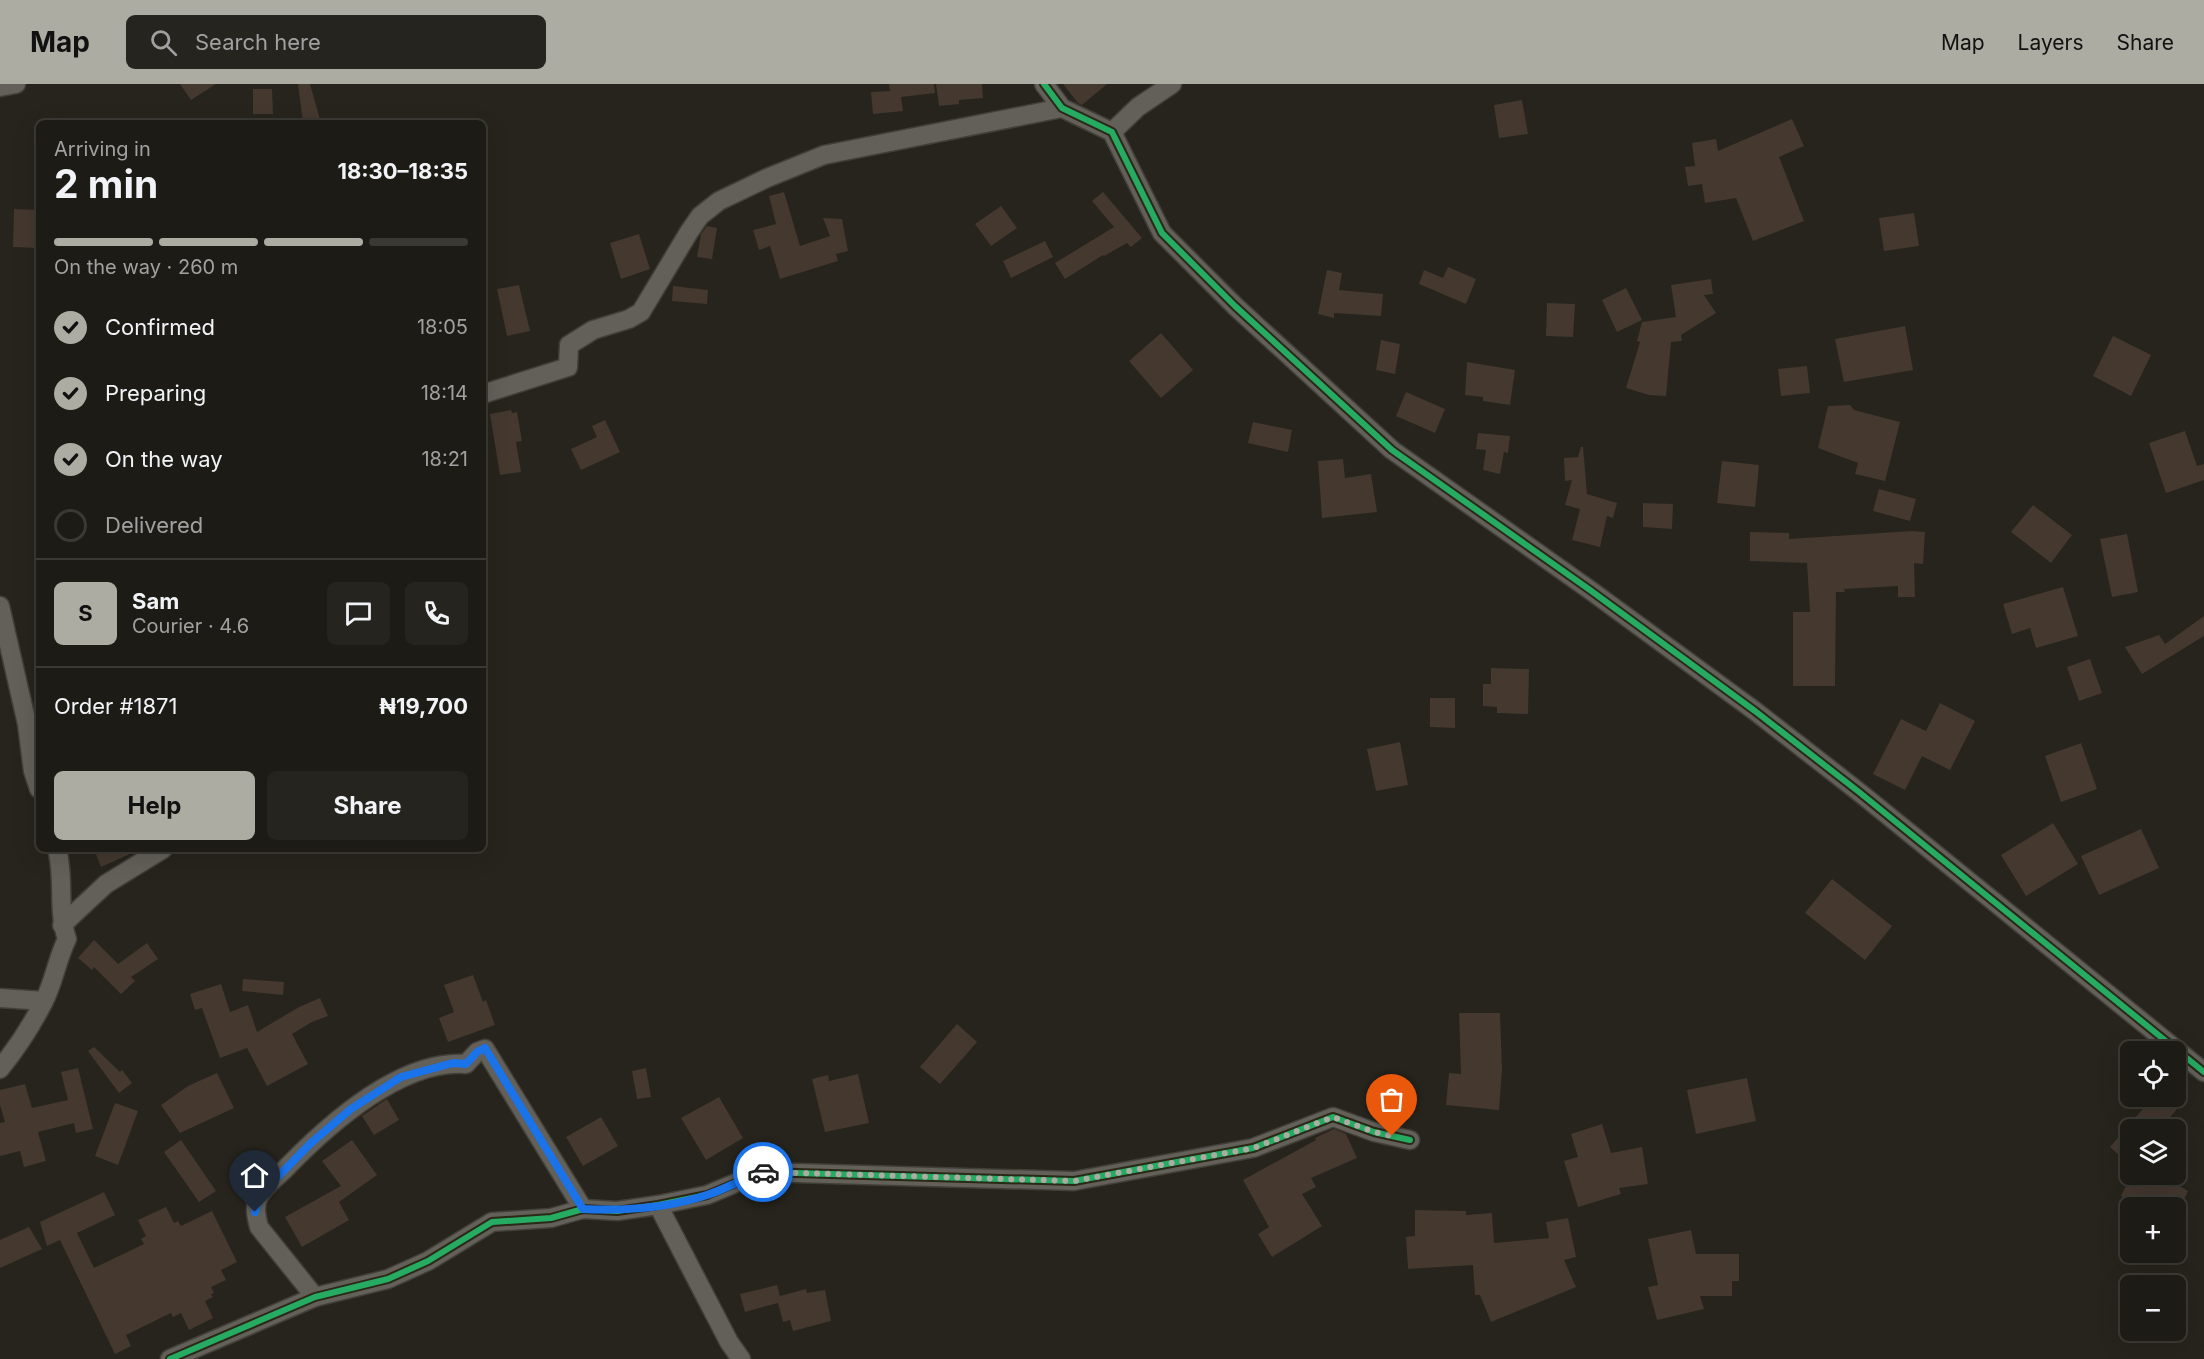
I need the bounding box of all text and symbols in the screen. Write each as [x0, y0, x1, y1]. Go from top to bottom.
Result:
search box [126, 15, 546, 69]
text: Map [30, 25, 90, 59]
icon: search [147, 26, 180, 59]
text: Search here [195, 29, 321, 55]
text: Map [1941, 30, 1985, 55]
text: Layers [2018, 30, 2084, 55]
text: Share [2117, 30, 2174, 55]
text: Arriving in [54, 137, 151, 161]
text: 18:30–18:35 [337, 158, 468, 184]
text: 2 min [54, 160, 158, 207]
text: On the way · 260 m [54, 255, 238, 279]
icon: check [54, 311, 87, 344]
text: Confirmed [105, 314, 215, 340]
text: 18:05 [417, 315, 468, 339]
icon: check [54, 377, 87, 410]
text: Preparing [105, 380, 206, 406]
text: 18:14 [421, 381, 468, 405]
icon: check [54, 443, 87, 476]
text: On the way [105, 446, 223, 472]
text: 18:21 [421, 447, 468, 471]
text: Delivered [105, 512, 203, 538]
button: chat [327, 582, 390, 645]
button: phone [405, 582, 468, 645]
text: Sam [132, 588, 179, 614]
text: S [78, 600, 93, 626]
text: Courier · 4.6 [132, 614, 249, 638]
text: Order #1871 [54, 693, 177, 719]
text: ₦19,700 [379, 693, 468, 719]
button: Help [54, 771, 255, 840]
button: Share [267, 771, 468, 840]
map controls [2120, 1041, 2186, 1341]
button: locate [2120, 1041, 2186, 1107]
pin [1366, 1074, 1417, 1136]
icon: bag [1375, 1083, 1408, 1116]
button: layers [2120, 1119, 2186, 1185]
courier [733, 1142, 793, 1202]
pin [229, 1150, 280, 1212]
icon: car [747, 1156, 780, 1189]
icon: home [238, 1159, 271, 1192]
button: + [2120, 1197, 2186, 1263]
button: − [2120, 1275, 2186, 1341]

